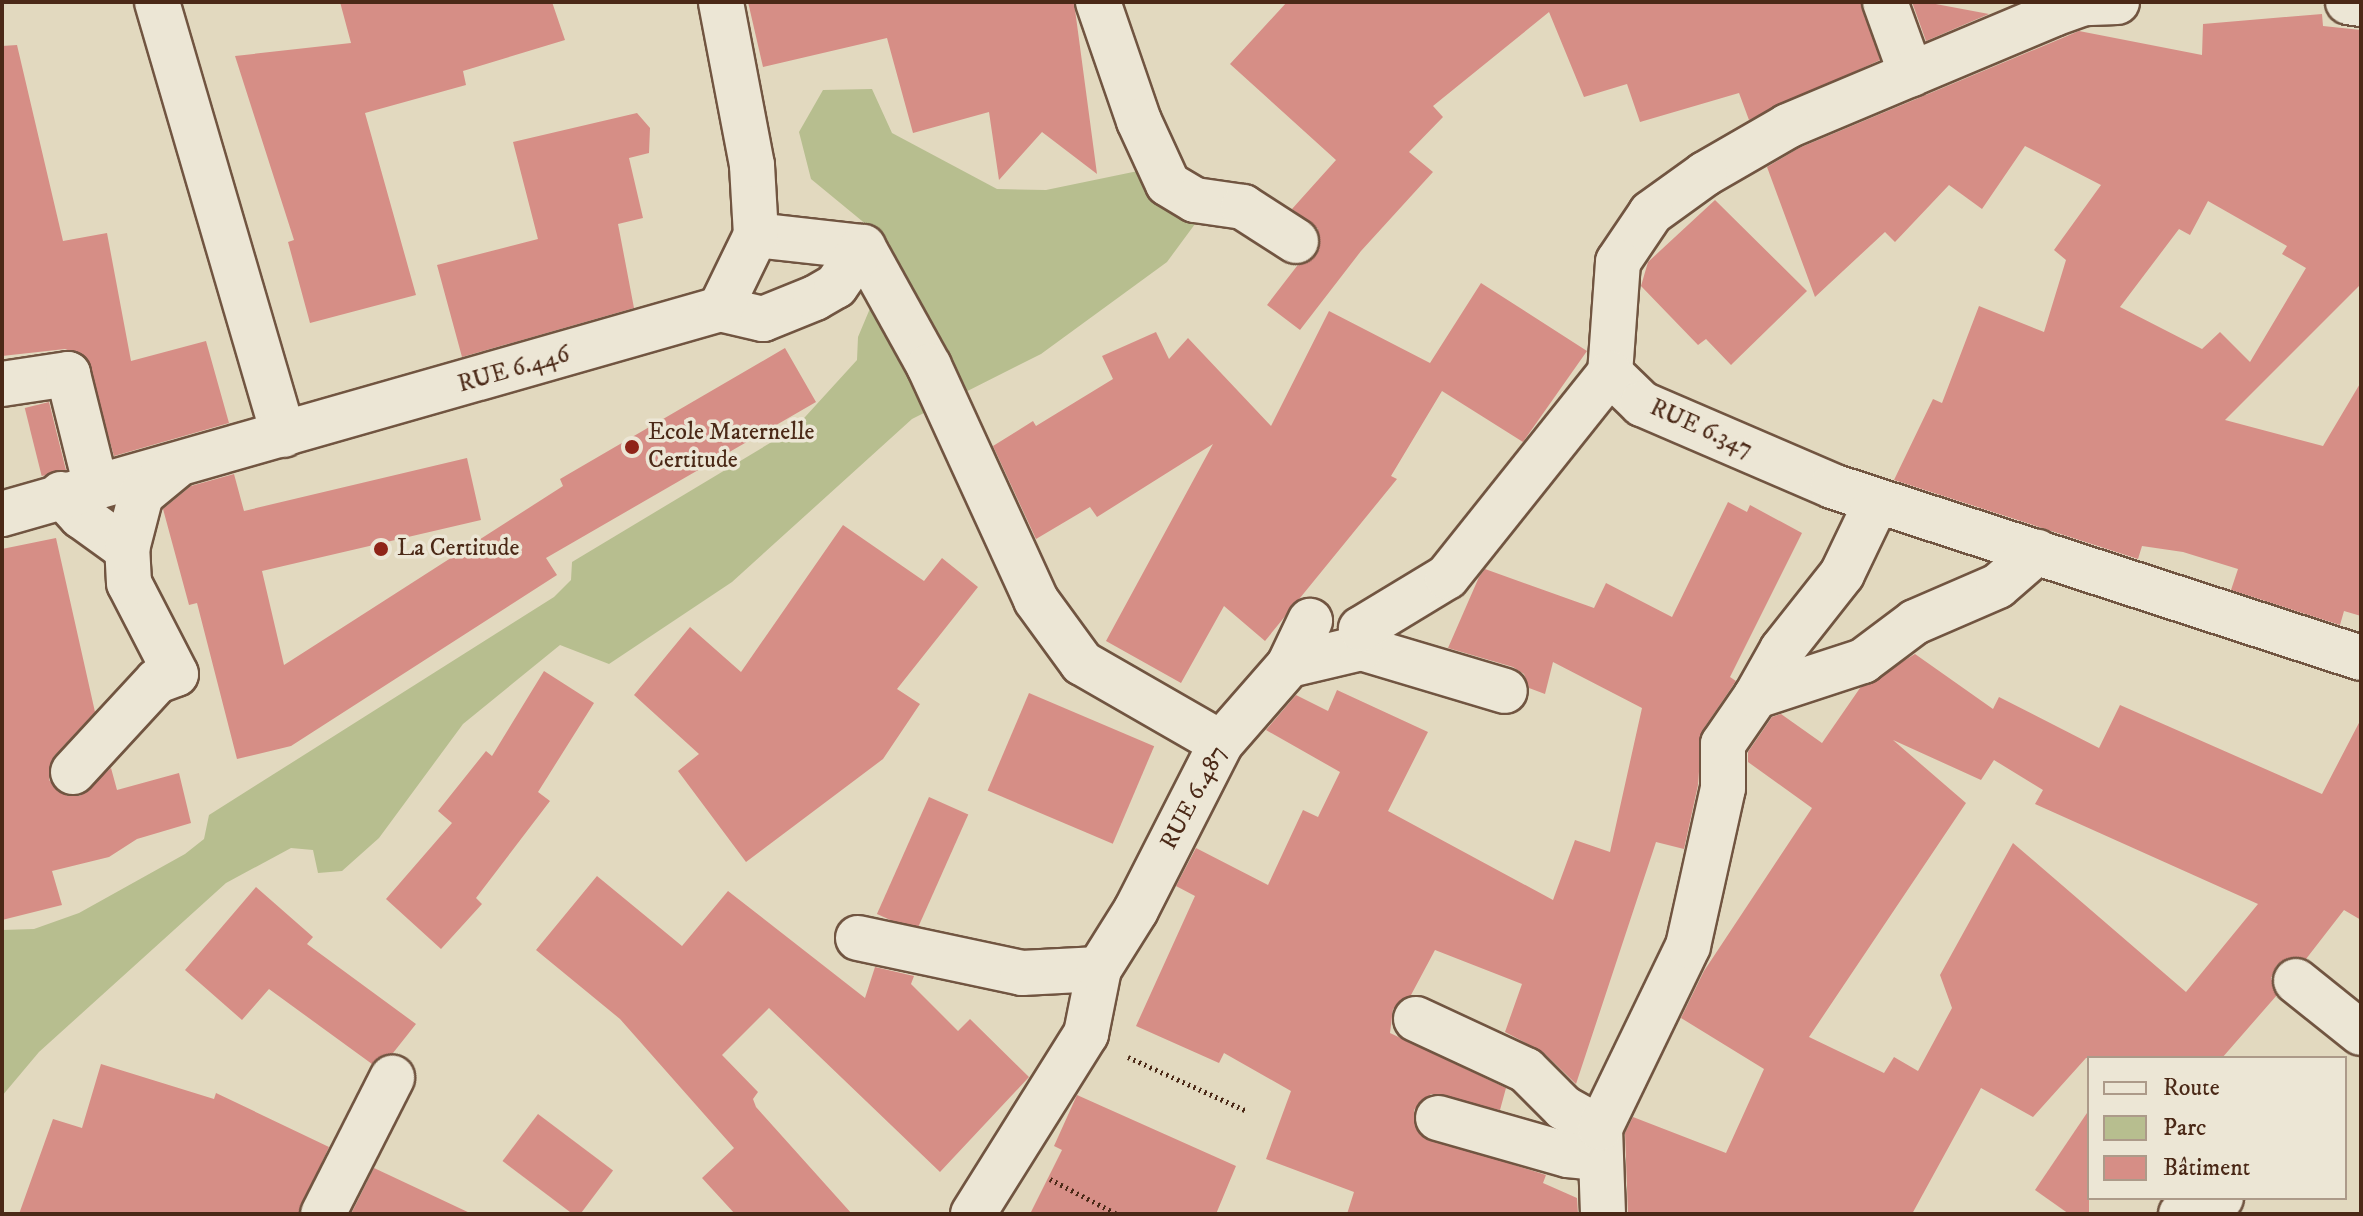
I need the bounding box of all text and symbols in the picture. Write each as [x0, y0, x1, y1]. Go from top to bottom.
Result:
street label: RUE 6.446 [455, 340, 573, 400]
street label: RUE 6.347 [1645, 394, 1757, 464]
place label: Ecole Maternelle Certitude [648, 419, 814, 475]
marker: Ecole Maternelle Certitude [623, 438, 641, 456]
place label: La Certitude [397, 535, 519, 563]
marker: La Certitude [372, 540, 390, 558]
street label: RUE 6.487 [1155, 741, 1233, 855]
legend [2087, 1056, 2347, 1200]
text: Route [2163, 1073, 2220, 1103]
text: Parc [2163, 1113, 2206, 1143]
text: Bâtiment [2163, 1153, 2250, 1183]

